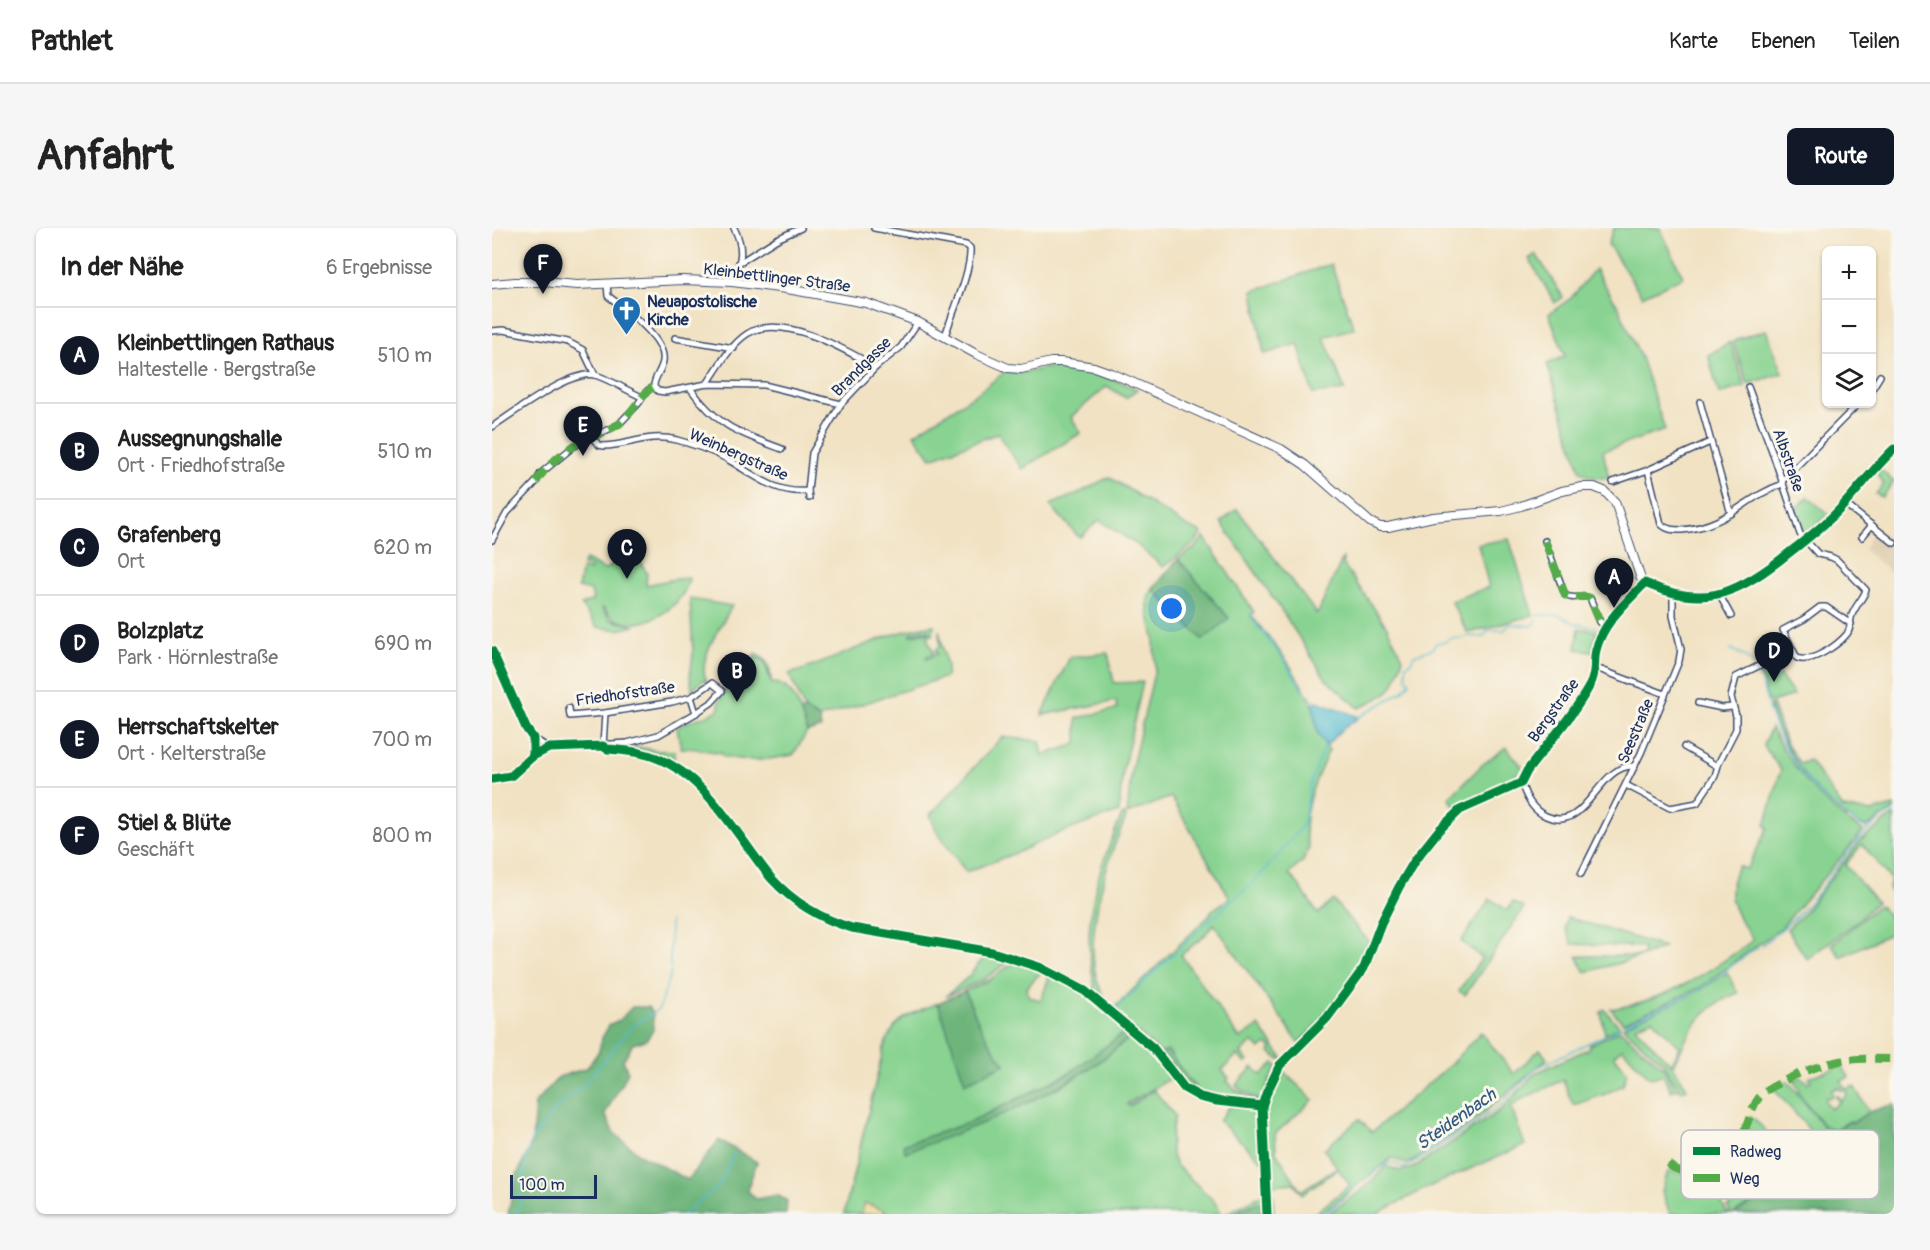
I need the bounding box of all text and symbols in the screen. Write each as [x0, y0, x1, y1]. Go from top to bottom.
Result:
text: Pathlet [30, 24, 113, 59]
text: Karte [1669, 28, 1718, 55]
text: Ebenen [1751, 28, 1816, 55]
text: Teilen [1849, 28, 1900, 55]
button: Route [1787, 128, 1894, 185]
text: Anfahrt [36, 130, 174, 182]
pin: F [524, 244, 562, 294]
map controls [1822, 246, 1876, 408]
button: + [1822, 246, 1876, 300]
text: In der Nähe [60, 251, 183, 283]
text: 6 Ergebnisse [326, 255, 432, 280]
street label: Kleinbettlinger Straße [702, 259, 852, 297]
place label: Neuapostolische Kirche [647, 292, 758, 330]
church icon: Neuapostolische Kirche [610, 294, 642, 336]
button: − [1822, 300, 1876, 354]
text: Kleinbettlingen Rathaus [117, 329, 334, 357]
street label: Brandgasse [828, 333, 896, 401]
text: A [73, 343, 86, 368]
text: 510 m [378, 343, 432, 368]
button: layers [1822, 354, 1876, 408]
text: Haltestelle · Bergstraße [117, 357, 316, 382]
pin: E [564, 406, 602, 456]
street label: Weinbergstraße [686, 424, 791, 486]
text: Aussegnungshalle [117, 425, 282, 453]
street label: Albstraße [1768, 426, 1808, 495]
text: B [74, 439, 85, 464]
text: 510 m [378, 439, 432, 464]
text: Ort · Friedhofstraße [117, 453, 285, 478]
text: Grafenberg [117, 521, 221, 549]
pin: C [608, 530, 646, 579]
text: C [73, 535, 86, 560]
text: 620 m [373, 535, 432, 560]
text: Ort [117, 549, 145, 574]
pin: A [1594, 558, 1634, 608]
your location [1157, 594, 1186, 623]
text: Bolzplatz [117, 617, 203, 645]
text: D [73, 631, 86, 656]
text: 690 m [374, 631, 432, 656]
pin: D [1754, 632, 1794, 682]
text: Park · Hörnlestraße [117, 645, 278, 670]
pin: B [718, 652, 756, 702]
street label: Bergstraße [1524, 675, 1584, 746]
street label: Friedhofstraße [574, 677, 676, 711]
street label: Seestraße [1613, 696, 1659, 767]
text: Herrschaftskelter [117, 713, 279, 741]
text: E [74, 727, 85, 752]
text: 700 m [372, 727, 432, 752]
text: Ort · Kelterstraße [117, 741, 266, 766]
text: Stiel & Blüte [117, 809, 231, 837]
text: F [73, 823, 86, 848]
text: 800 m [373, 823, 432, 848]
text: Geschäft [117, 837, 194, 862]
water label: Steidenbach [1412, 1083, 1502, 1155]
legend [1681, 1130, 1879, 1199]
text: Radweg [1730, 1142, 1781, 1162]
text: Weg [1730, 1169, 1760, 1189]
scale bar [510, 1172, 597, 1200]
text: 100 m [519, 1175, 565, 1195]

